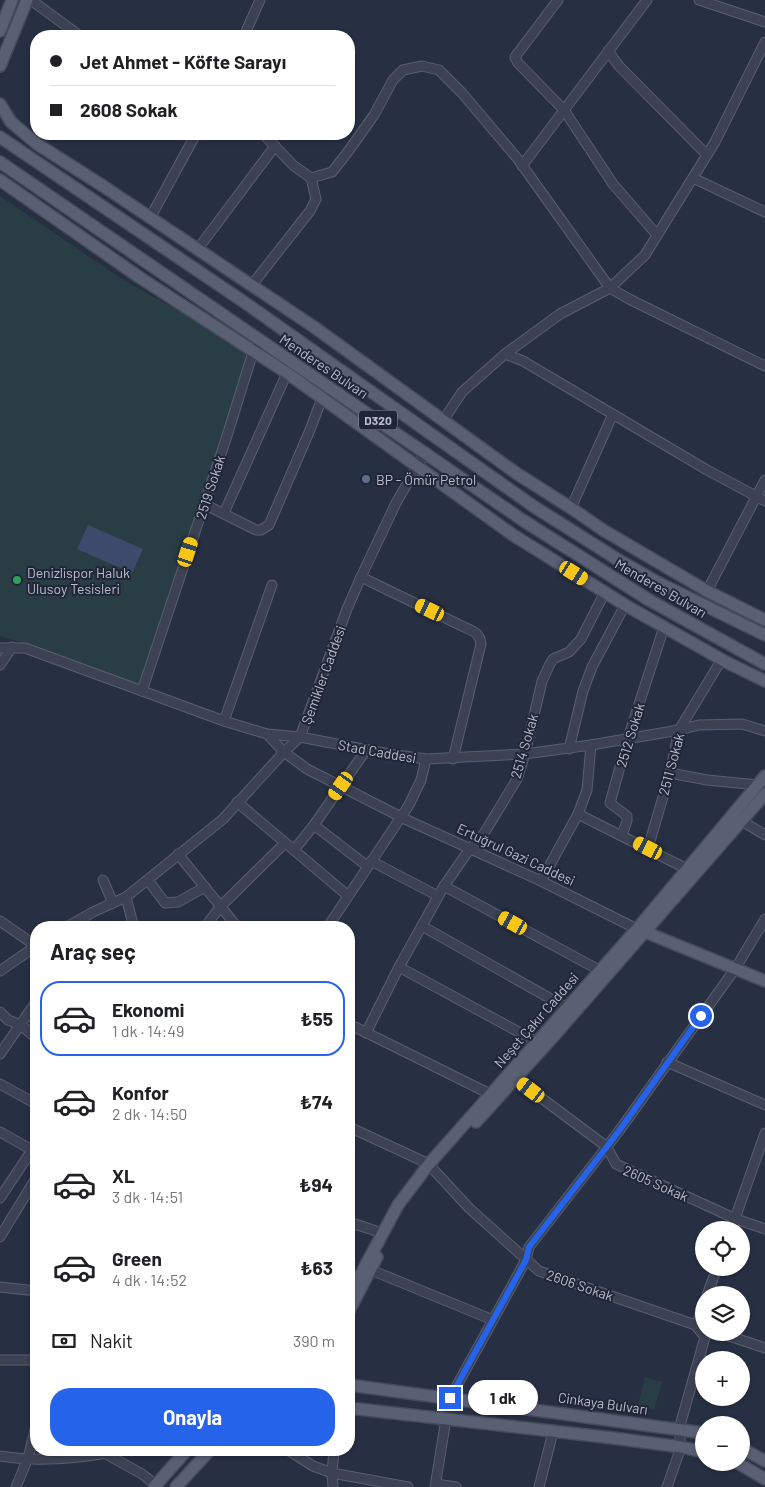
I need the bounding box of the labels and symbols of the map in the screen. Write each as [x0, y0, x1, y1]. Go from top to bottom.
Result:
street label: Menderes Bulvarı [277, 330, 371, 402]
road number: D320 [359, 410, 397, 430]
street label: 2519 Sokak [192, 453, 228, 521]
place label: BP - Ömür Petrol [376, 471, 476, 488]
marker: BP - Ömür Petrol [360, 473, 372, 485]
car [176, 535, 199, 569]
street label: Menderes Bulvarı [612, 555, 710, 621]
car [557, 559, 590, 587]
place label: Denizlispor Haluk Ulusoy Tesisleri [27, 564, 130, 597]
marker: Denizlispor Haluk Ulusoy Tesisleri [11, 574, 23, 586]
car [413, 597, 446, 623]
street label: Şemikler Caddesi [297, 623, 349, 727]
street label: 2512 Sokak [612, 701, 648, 769]
street label: 2514 Sokak [507, 712, 541, 780]
street label: 2511 Sokak [655, 731, 687, 797]
street label: Stad Caddesi [337, 736, 417, 766]
car [326, 769, 355, 803]
street label: Ertuğrul Gazi Caddesi [454, 819, 578, 889]
car [631, 835, 664, 861]
car [496, 909, 529, 937]
street label: Neşet Çakır Caddesi [490, 969, 582, 1071]
route start [690, 1005, 712, 1027]
car [514, 1075, 547, 1105]
street label: 2605 Sokak [621, 1161, 691, 1205]
street label: 2606 Sokak [544, 1266, 616, 1304]
callout: 1 dk [468, 1380, 538, 1416]
route end [439, 1387, 461, 1409]
street label: Cinkaya Bulvarı [557, 1388, 649, 1418]

